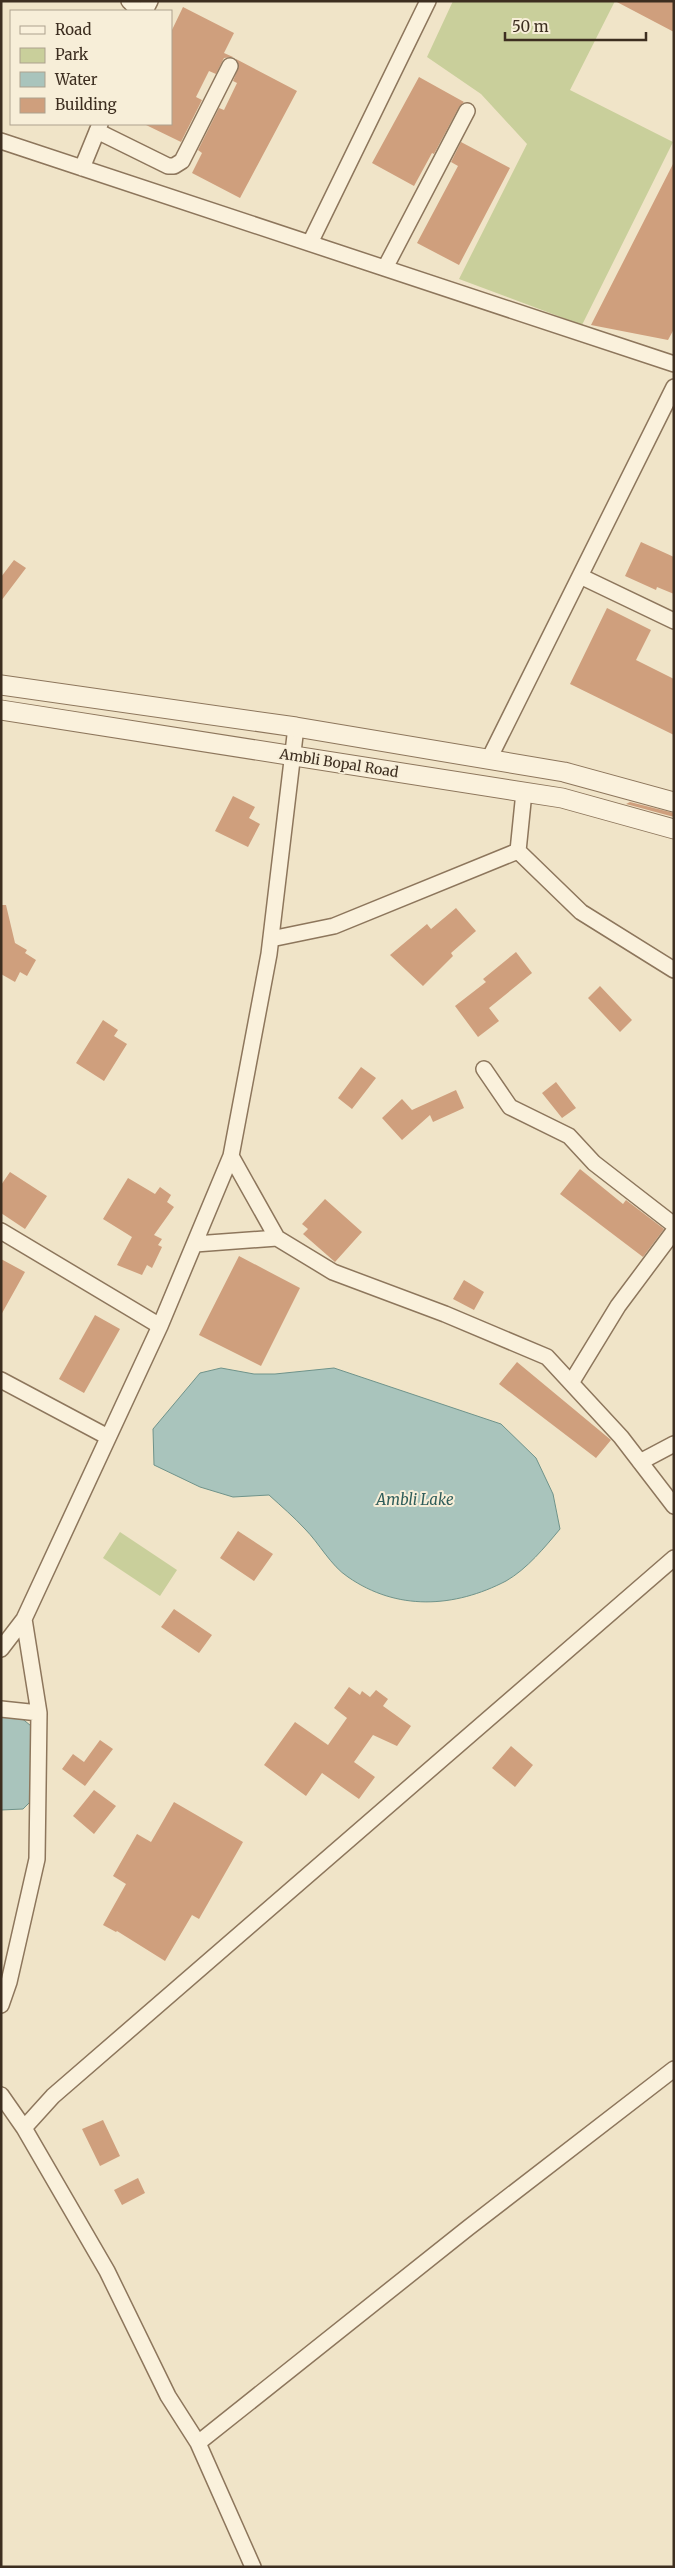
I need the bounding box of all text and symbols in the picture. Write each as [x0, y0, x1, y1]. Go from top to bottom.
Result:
legend [10, 10, 172, 125]
scale bar [505, 10, 646, 42]
text: 50 m [512, 17, 549, 36]
text: Road [55, 20, 91, 39]
text: Park [55, 45, 89, 64]
text: Water [54, 70, 98, 89]
text: Building [55, 95, 117, 114]
street label: Ambli Bopal Road [277, 745, 400, 781]
water label: Ambli Lake [375, 1490, 454, 1509]

